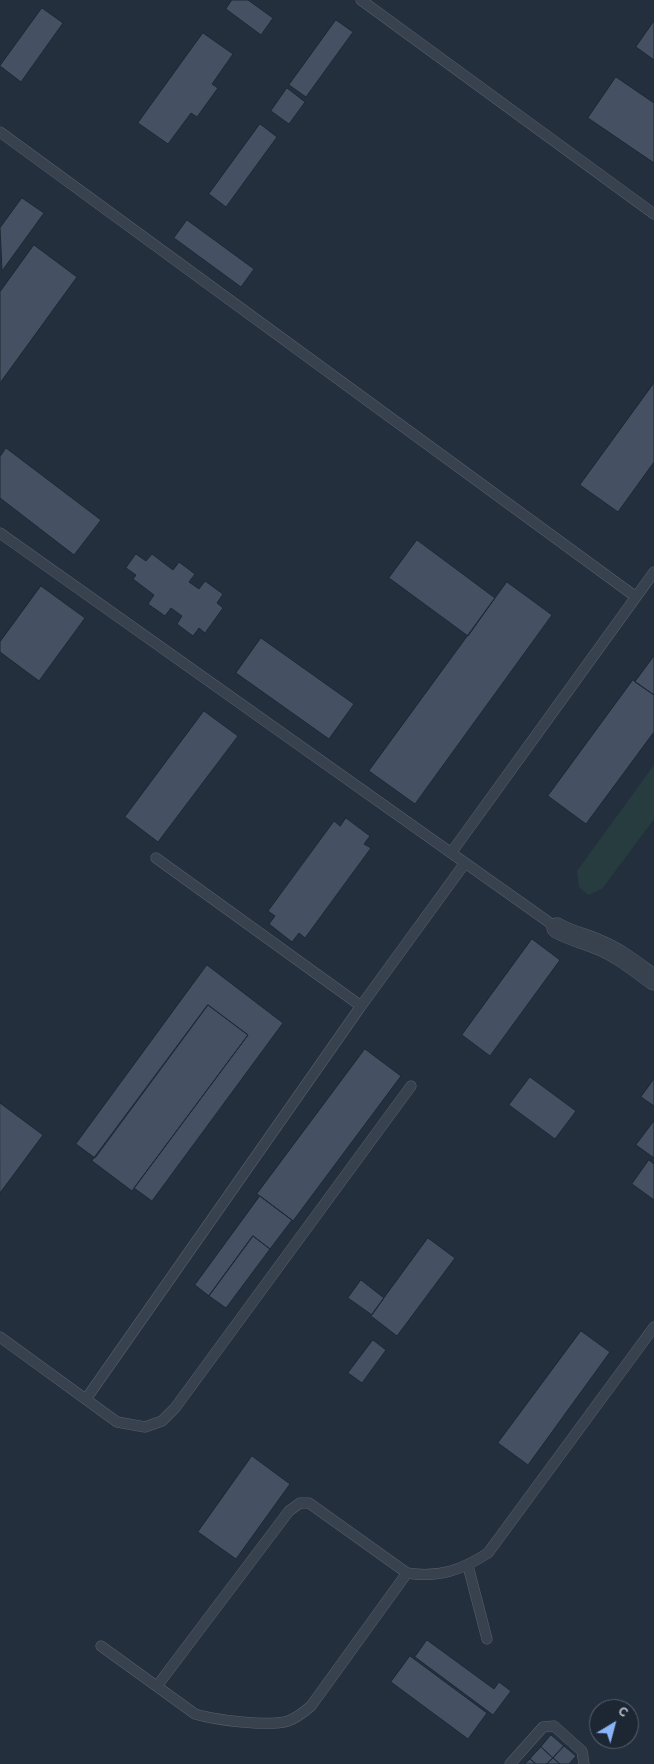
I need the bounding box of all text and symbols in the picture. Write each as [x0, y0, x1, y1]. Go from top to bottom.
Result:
north arrow [589, 1699, 639, 1749]
text: С [614, 1703, 631, 1722]

